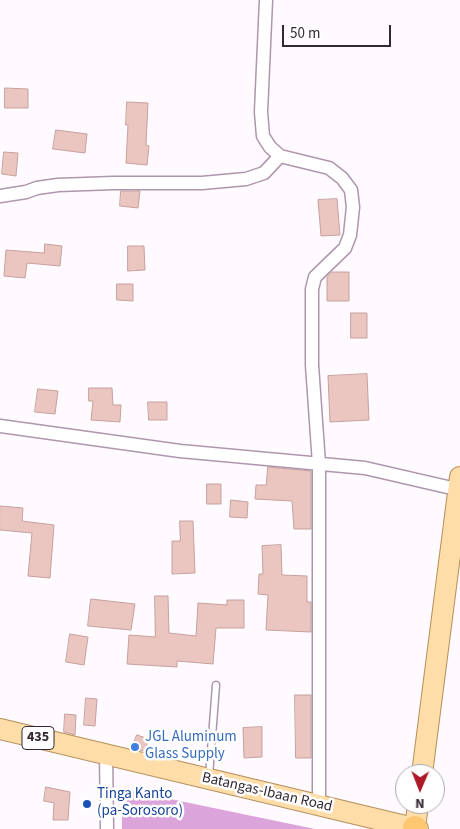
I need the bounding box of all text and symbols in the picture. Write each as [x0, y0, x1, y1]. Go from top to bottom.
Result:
scale bar [285, 15, 394, 47]
text: 50 m [290, 23, 320, 44]
road number: 435 [22, 726, 54, 750]
place label: JGL Aluminum Glass Supply [145, 729, 237, 764]
marker: JGL Aluminum Glass Supply [129, 741, 141, 753]
north arrow [395, 764, 445, 814]
street label: Batangas-Ibaan Road [200, 769, 334, 817]
place label: Tinga Kanto (pa-Sorosoro) [97, 786, 183, 821]
text: N [415, 793, 425, 813]
marker: Tinga Kanto (pa-Sorosoro) [81, 798, 93, 810]

